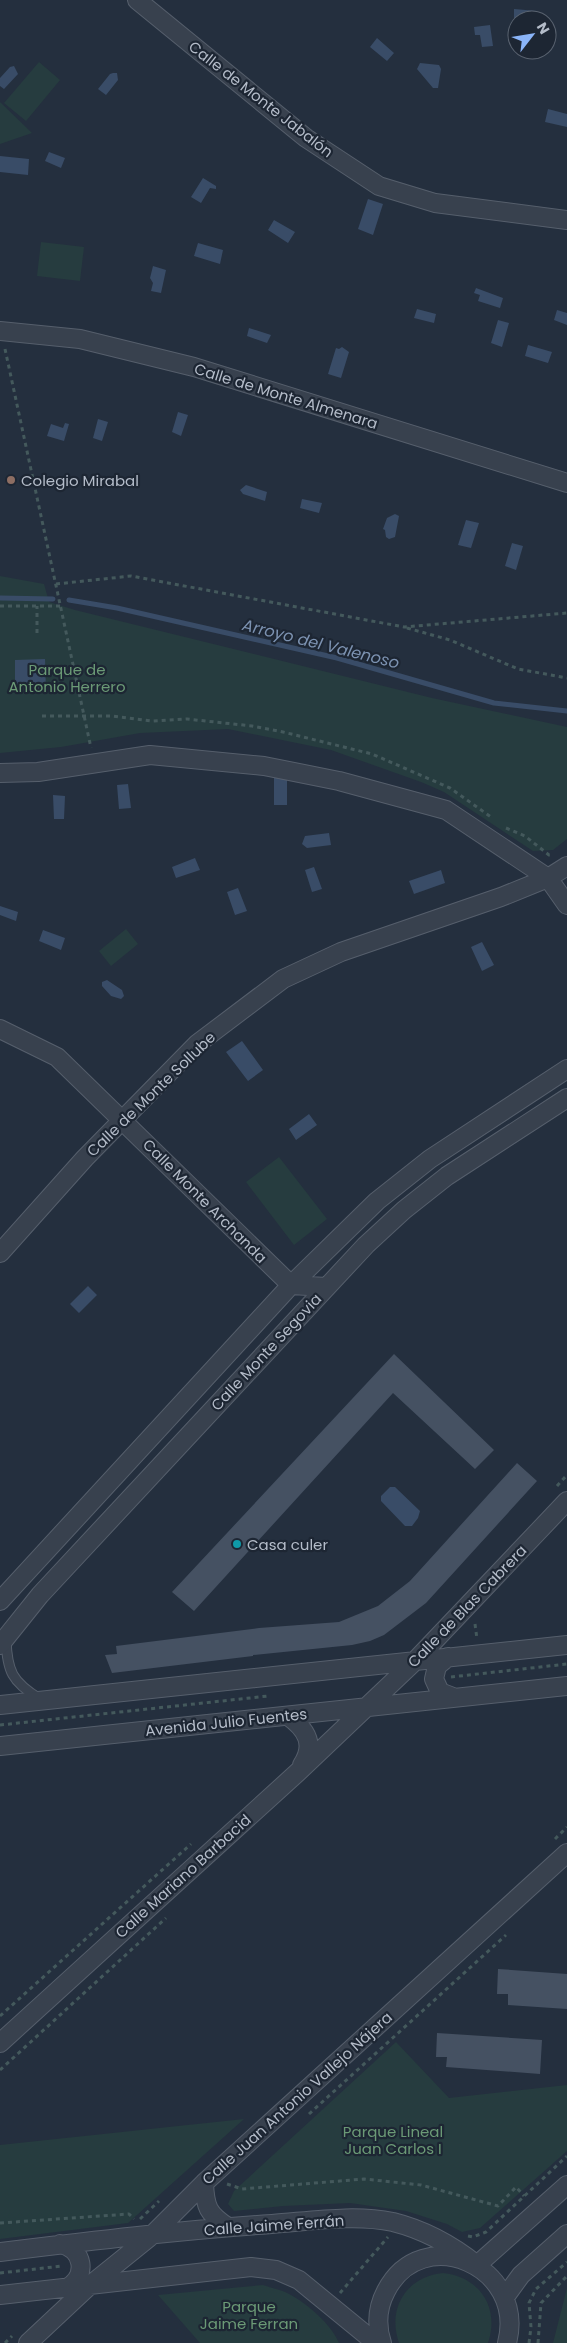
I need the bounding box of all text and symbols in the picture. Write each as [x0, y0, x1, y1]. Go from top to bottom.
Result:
north arrow [507, 10, 557, 60]
text: N [532, 19, 554, 38]
street label: Calle de Monte Jabalón [184, 36, 338, 162]
street label: Calle de Monte Almenara [192, 358, 380, 434]
place label: Colegio Mirabal [21, 470, 139, 491]
marker: Colegio Mirabal [5, 474, 17, 486]
water label: Arroyo del Valenoso [239, 613, 402, 675]
park label: Parque de Antonio Herrero [8, 659, 126, 697]
street label: Calle de Monte Sollube [82, 1027, 220, 1161]
street label: Calle Monte Archanda [138, 1134, 272, 1268]
street label: Calle Monte Segovia [206, 1289, 326, 1415]
place label: Casa culer [247, 1534, 328, 1555]
marker: Casa culer [231, 1538, 243, 1550]
street label: Calle de Blas Cabrera [403, 1540, 531, 1672]
street label: Avenida Julio Fuentes [144, 1703, 308, 1741]
street label: Calle Mariano Barbacid [110, 1809, 256, 1943]
street label: Calle Juan Antonio Vallejo Nájera [197, 2007, 397, 2189]
park label: Parque Lineal Juan Carlos I [343, 2121, 443, 2159]
street label: Calle Jaime Ferrán [203, 2210, 345, 2240]
park label: Parque Jaime Ferran [200, 2296, 298, 2334]

